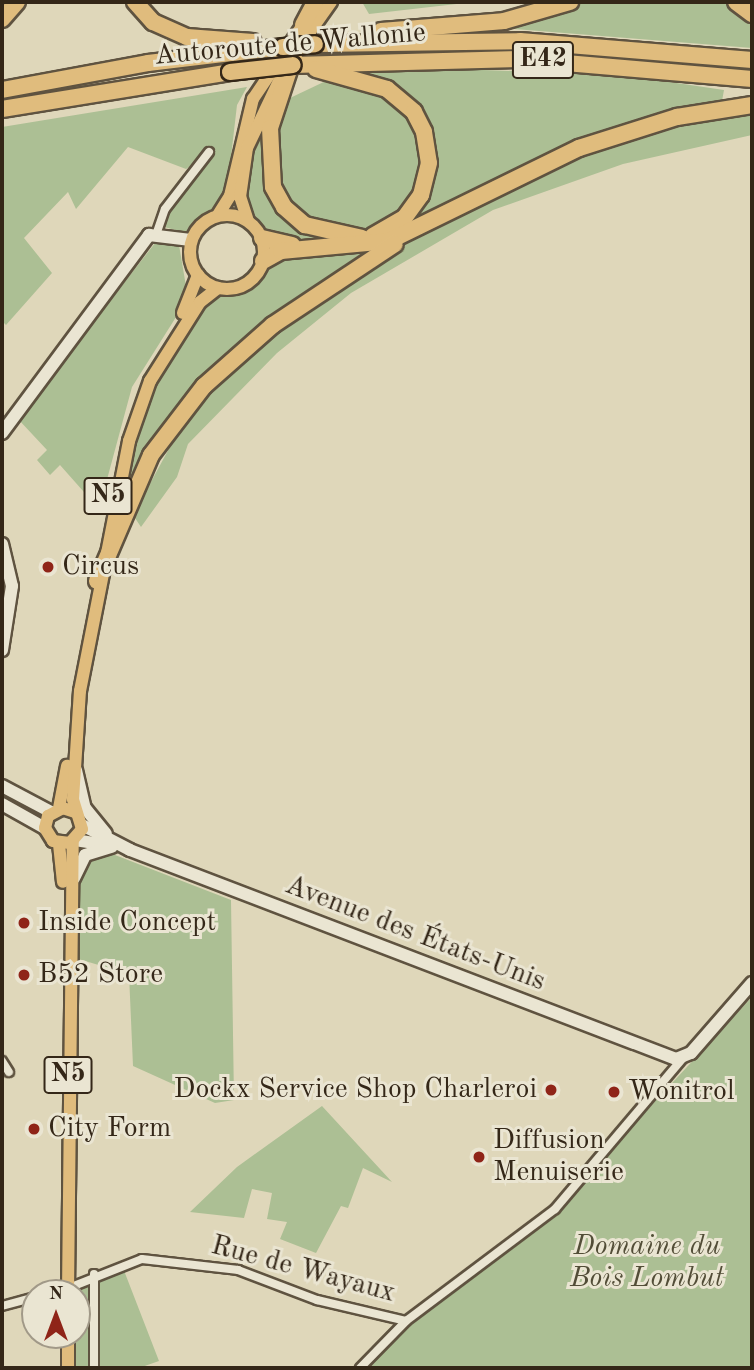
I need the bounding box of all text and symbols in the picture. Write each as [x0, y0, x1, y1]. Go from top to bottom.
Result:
street label: Autoroute de Wallonie [153, 16, 427, 74]
road number: E42 [512, 38, 574, 82]
road number: N5 [84, 474, 132, 518]
place label: Circus [62, 550, 139, 584]
marker: Circus [40, 559, 56, 575]
street label: Avenue des États-Unis [280, 869, 550, 999]
place label: Inside Concept [38, 906, 216, 940]
marker: Inside Concept [16, 915, 32, 931]
place label: B52 Store [38, 958, 163, 992]
marker: B52 Store [16, 967, 32, 983]
road number: N5 [43, 1052, 92, 1098]
place label: Dockx Service Shop Charleroi [174, 1073, 537, 1107]
place label: Wonitrol [628, 1075, 735, 1109]
marker: Dockx Service Shop Charleroi [543, 1082, 559, 1098]
marker: Wonitrol [606, 1084, 622, 1100]
place label: City Form [48, 1112, 171, 1146]
marker: City Form [26, 1121, 42, 1137]
place label: Diffusion Menuiserie [493, 1124, 624, 1190]
marker: Diffusion Menuiserie [471, 1149, 487, 1165]
street label: Rue de Wayaux [207, 1229, 399, 1311]
park label: Domaine du Bois Lombut [570, 1230, 724, 1296]
north arrow [21, 1279, 91, 1349]
text: N [49, 1285, 63, 1304]

